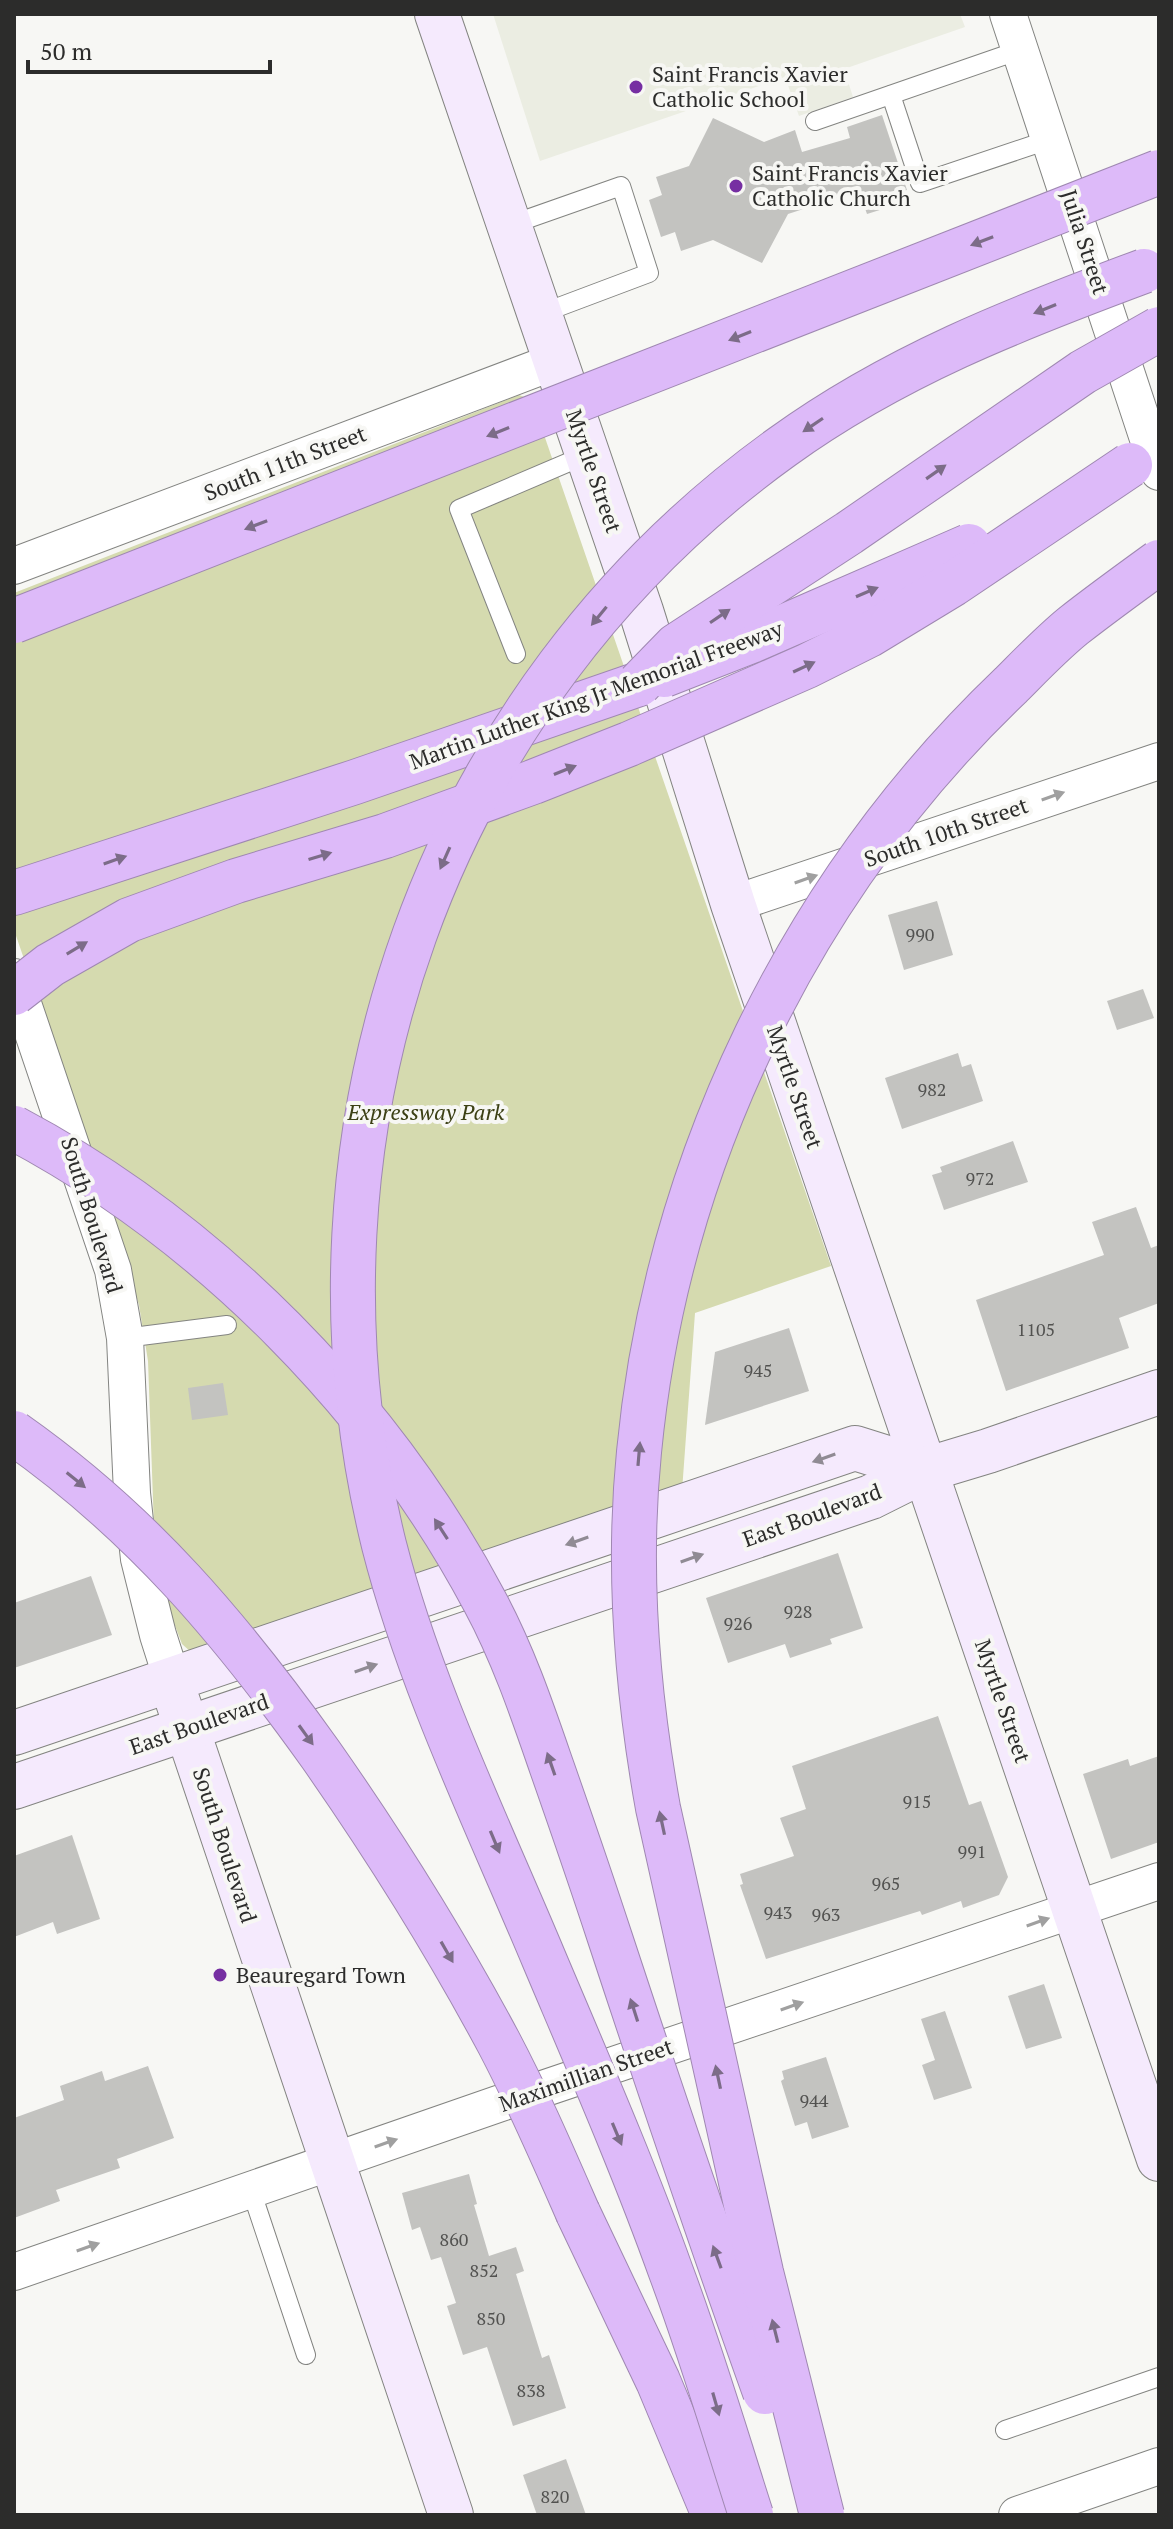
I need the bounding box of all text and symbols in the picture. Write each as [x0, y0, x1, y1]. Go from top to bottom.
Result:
scale bar [28, 24, 270, 74]
text: 50 m [40, 35, 92, 67]
place label: Saint Francis Xavier Catholic School [652, 59, 848, 113]
marker: Saint Francis Xavier Catholic School [627, 78, 645, 96]
place label: Saint Francis Xavier Catholic Church [752, 158, 948, 212]
marker: Saint Francis Xavier Catholic Church [727, 177, 745, 195]
street label: Julia Street [1055, 186, 1116, 298]
one-way arrow [970, 235, 994, 248]
one-way arrow [1033, 303, 1057, 316]
one-way arrow [728, 330, 752, 343]
street label: Myrtle Street [560, 405, 629, 536]
one-way arrow [803, 417, 824, 432]
street label: South 11th Street [200, 418, 370, 507]
one-way arrow [486, 426, 510, 439]
one-way arrow [925, 465, 946, 480]
one-way arrow [243, 519, 267, 532]
one-way arrow [855, 585, 879, 598]
one-way arrow [591, 605, 608, 625]
one-way arrow [709, 609, 730, 624]
street label: Martin Luther King Jr Memorial Freeway [405, 613, 787, 776]
one-way arrow [792, 660, 815, 674]
one-way arrow [553, 763, 577, 776]
street label: South 10th Street [860, 790, 1032, 873]
one-way arrow [1041, 790, 1065, 802]
one-way arrow [438, 846, 452, 870]
one-way arrow [308, 849, 332, 862]
one-way arrow [103, 854, 127, 866]
one-way arrow [795, 873, 819, 885]
house number: 990 [906, 922, 934, 946]
one-way arrow [66, 941, 88, 955]
street label: Myrtle Street [761, 1021, 830, 1152]
house number: 982 [918, 1077, 946, 1101]
park label: Expressway Park [347, 1097, 505, 1126]
street label: South Boulevard [55, 1133, 130, 1296]
house number: 972 [966, 1166, 994, 1190]
house number: 1105 [1017, 1317, 1055, 1341]
house number: 945 [744, 1358, 772, 1382]
one-way arrow [633, 1441, 646, 1466]
one-way arrow [811, 1453, 835, 1465]
one-way arrow [66, 1472, 86, 1488]
street label: East Boulevard [739, 1476, 885, 1553]
one-way arrow [434, 1519, 449, 1540]
one-way arrow [565, 1536, 589, 1548]
one-way arrow [681, 1551, 705, 1563]
house number: 928 [784, 1599, 812, 1623]
house number: 926 [724, 1611, 753, 1635]
street label: Myrtle Street [969, 1635, 1038, 1766]
one-way arrow [355, 1661, 379, 1673]
street label: East Boulevard [125, 1686, 272, 1761]
one-way arrow [298, 1724, 313, 1745]
one-way arrow [544, 1752, 557, 1776]
street label: South Boulevard [187, 1764, 264, 1926]
house number: 915 [903, 1789, 931, 1813]
one-way arrow [655, 1811, 668, 1836]
one-way arrow [489, 1830, 502, 1854]
house number: 991 [958, 1839, 986, 1863]
house number: 965 [872, 1871, 900, 1895]
house number: 943 [764, 1900, 792, 1924]
house number: 963 [812, 1902, 840, 1926]
one-way arrow [1026, 1916, 1050, 1928]
one-way arrow [440, 1941, 454, 1963]
place label: Beauregard Town [236, 1960, 406, 1989]
marker: Beauregard Town [211, 1966, 229, 1984]
one-way arrow [627, 1998, 640, 2022]
one-way arrow [780, 1999, 804, 2011]
street label: Maximillian Street [495, 2031, 677, 2118]
one-way arrow [711, 2065, 724, 2090]
house number: 944 [800, 2088, 829, 2112]
one-way arrow [611, 2122, 624, 2146]
one-way arrow [374, 2136, 398, 2148]
house number: 860 [440, 2227, 468, 2251]
one-way arrow [76, 2240, 100, 2252]
one-way arrow [710, 2245, 722, 2269]
house number: 852 [470, 2258, 498, 2282]
house number: 850 [477, 2306, 505, 2330]
one-way arrow [769, 2318, 781, 2343]
house number: 838 [517, 2378, 545, 2402]
one-way arrow [710, 2392, 723, 2416]
house number: 820 [541, 2484, 569, 2508]

